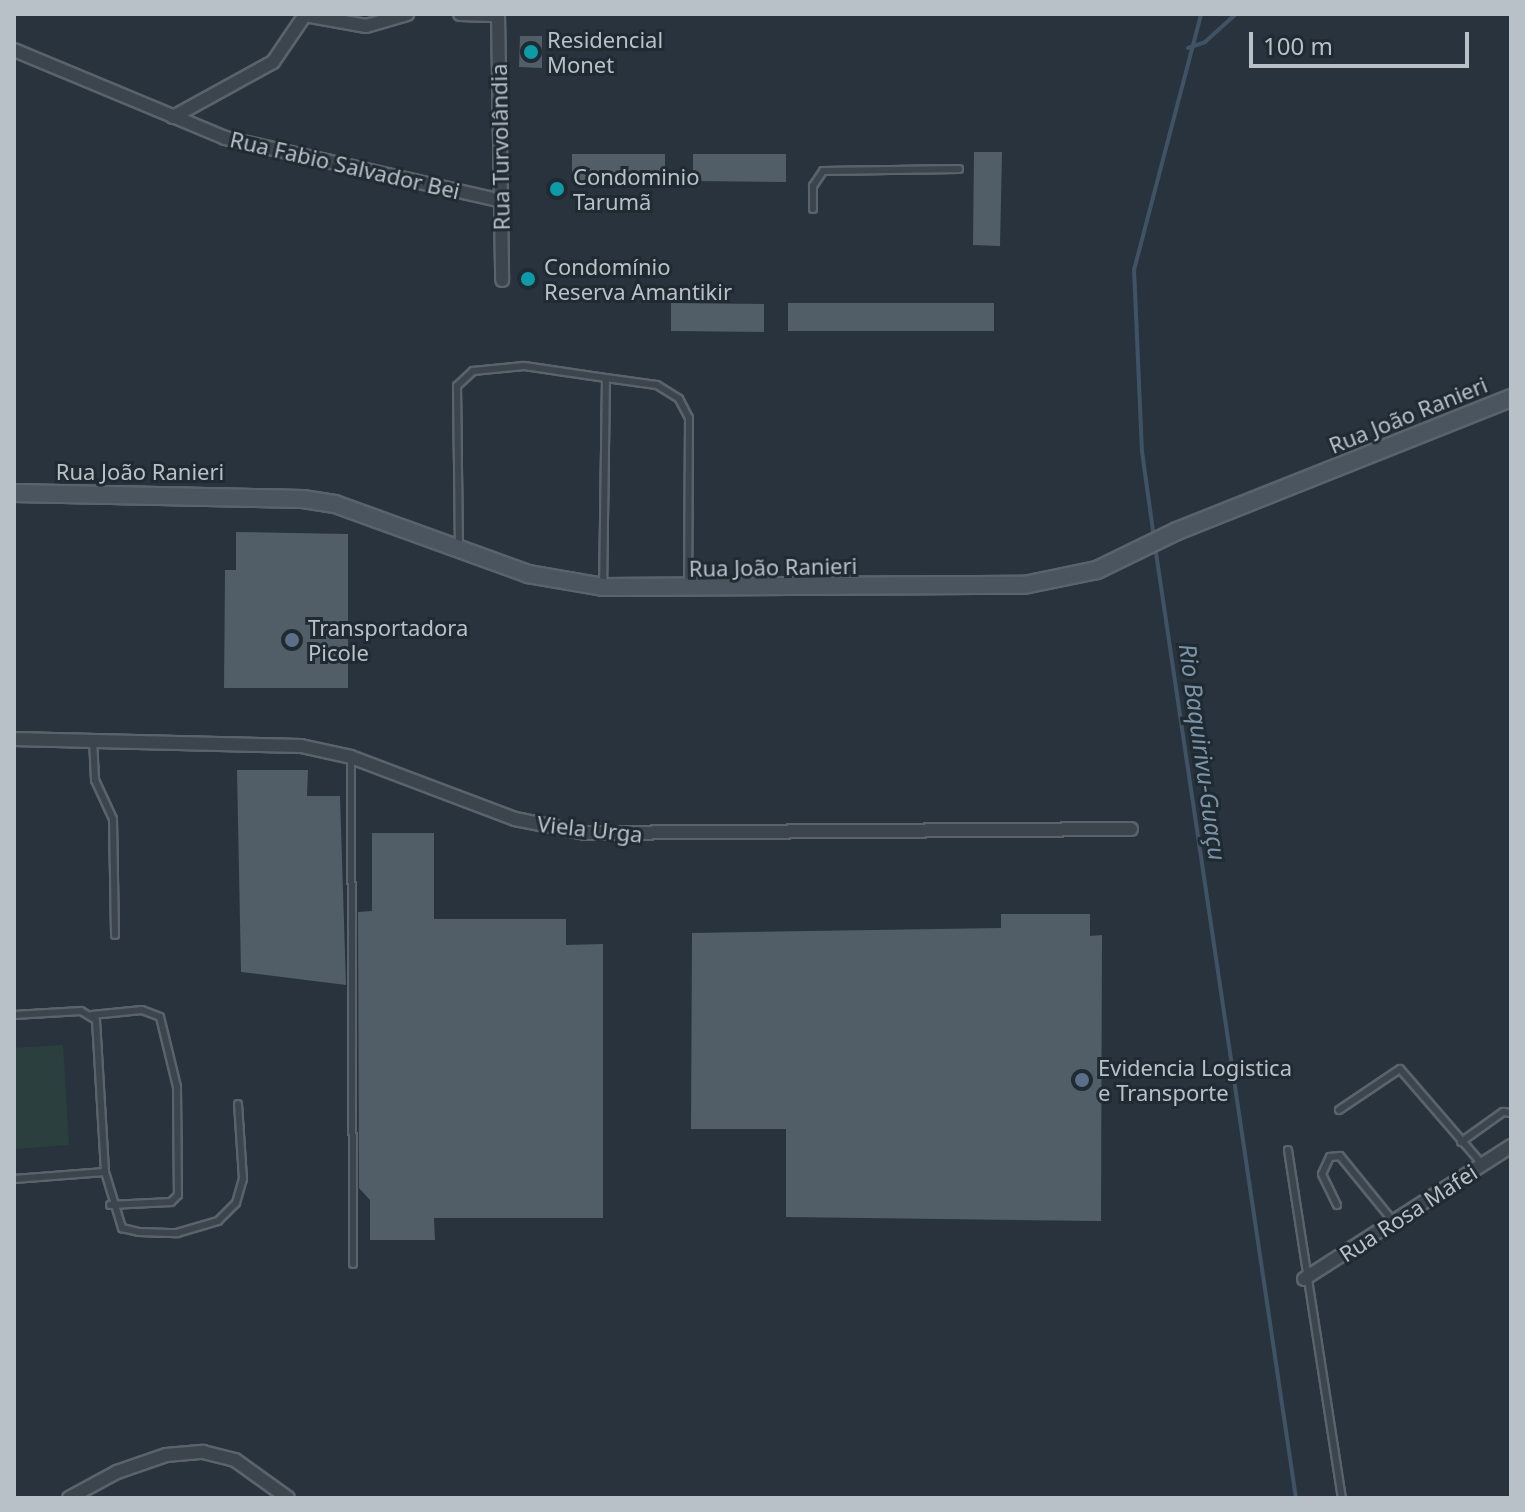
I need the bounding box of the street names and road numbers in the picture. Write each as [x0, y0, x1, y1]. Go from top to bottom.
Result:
street label: Rua Turvolândia [485, 63, 515, 231]
street label: Rua Fabio Salvador Bei [228, 126, 462, 204]
street label: Rua João Ranieri [1325, 371, 1491, 459]
street label: Rua João Ranieri [56, 459, 224, 485]
street label: Rua João Ranieri [689, 552, 857, 582]
street label: Viela Urga [536, 810, 644, 848]
street label: Rua Rosa Mafei [1334, 1159, 1482, 1267]

